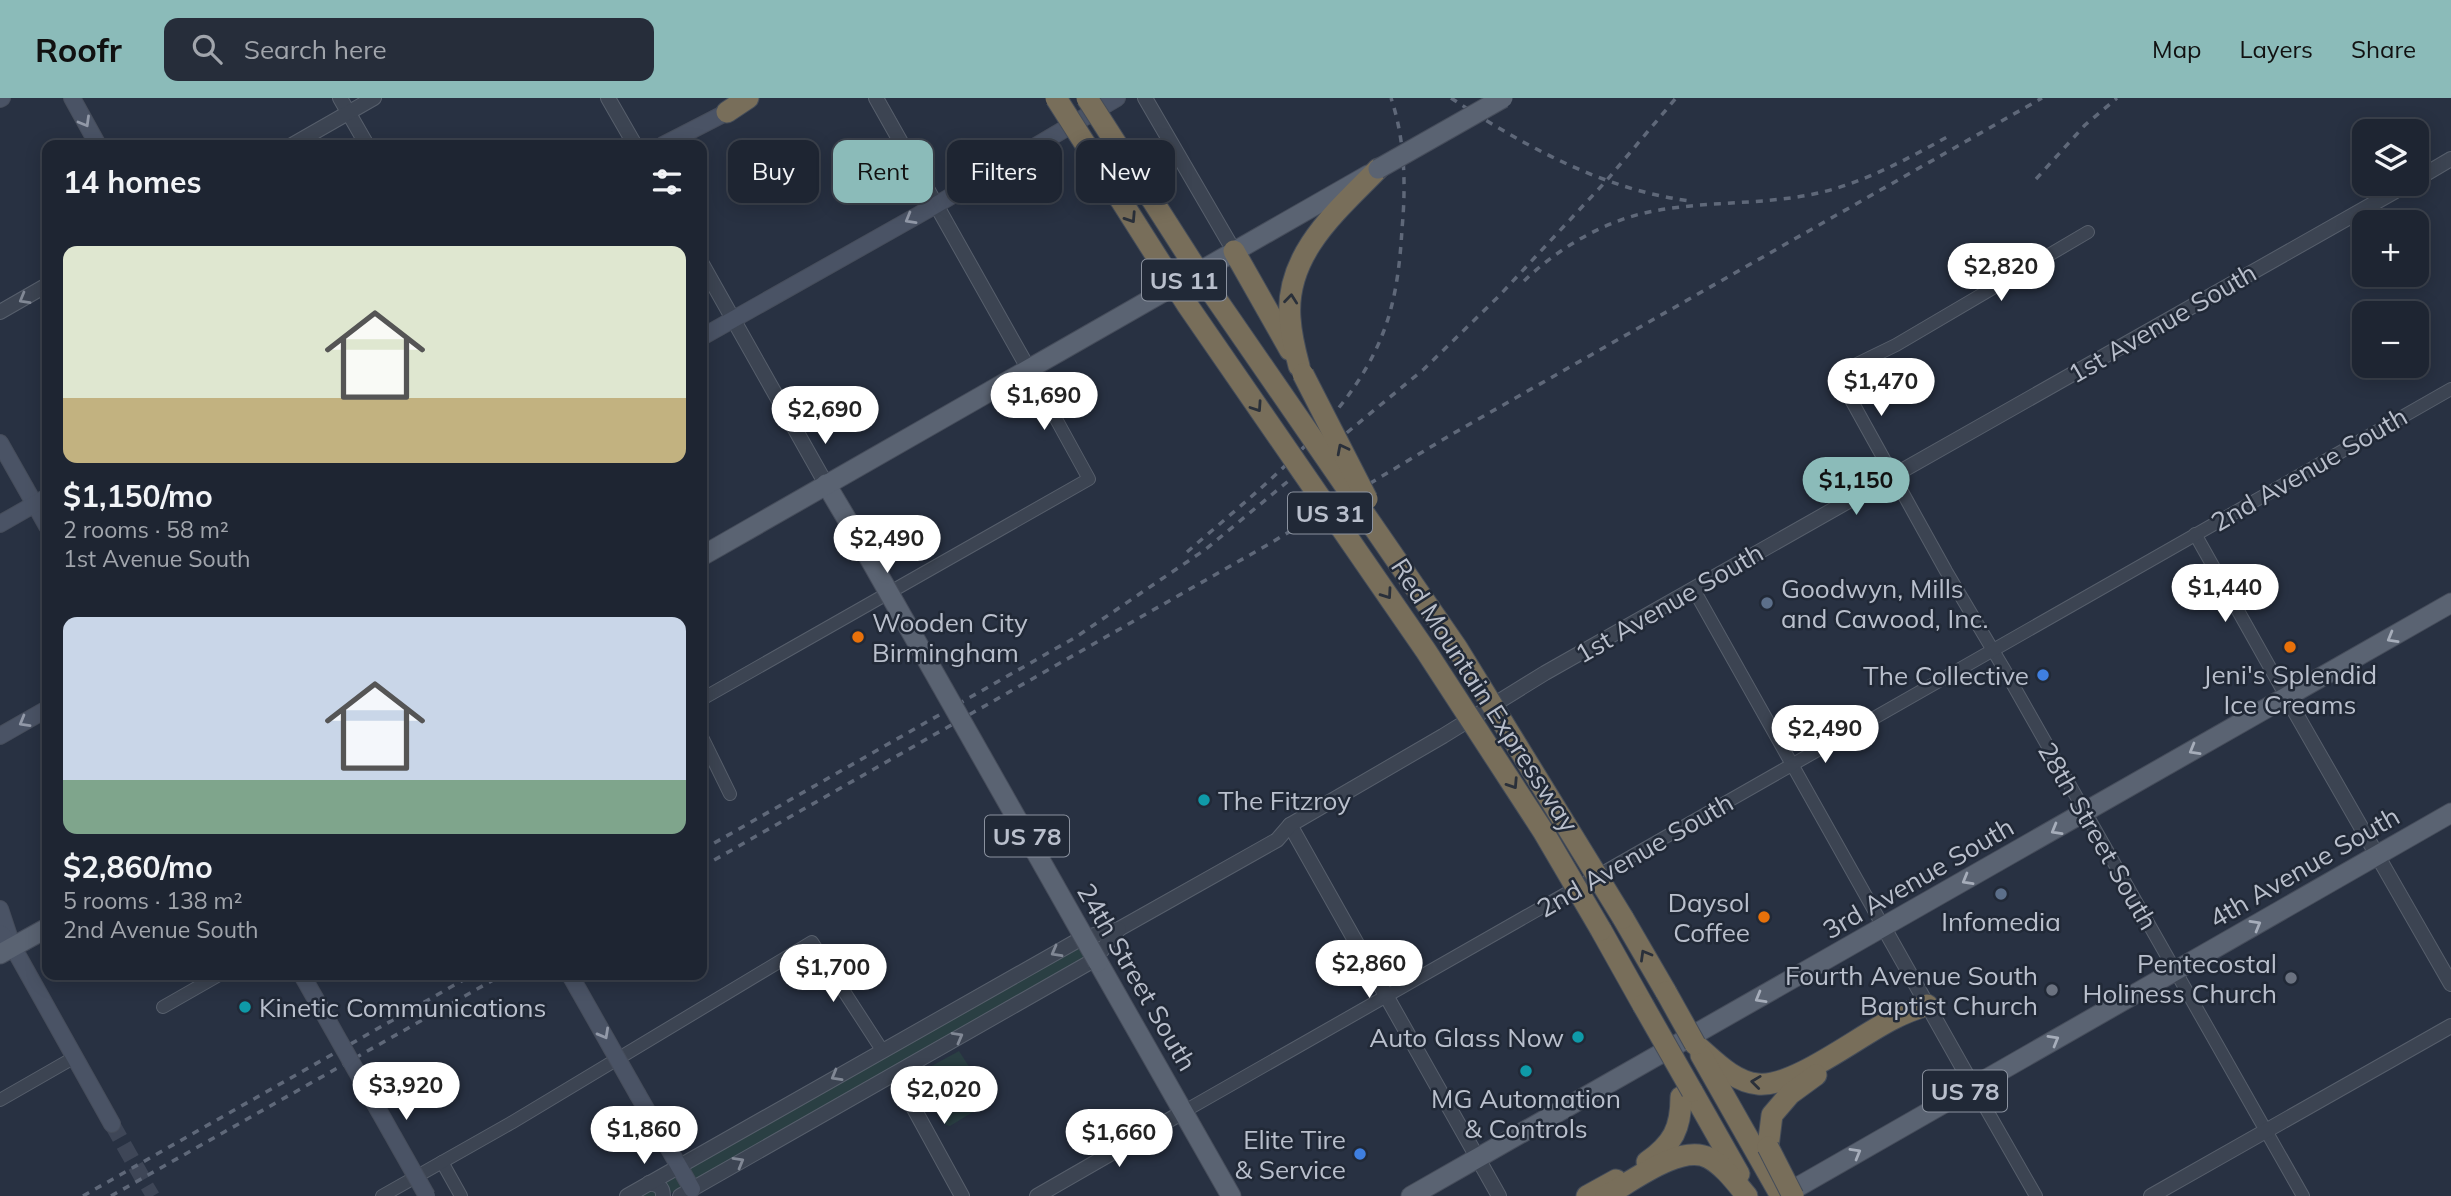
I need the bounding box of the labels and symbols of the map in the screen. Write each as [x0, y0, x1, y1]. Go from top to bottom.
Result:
one-way arrow [77, 114, 90, 127]
one-way arrow [1123, 210, 1135, 223]
one-way arrow [905, 211, 917, 224]
pin: $2,820 [1944, 244, 2058, 303]
street label: 1st Avenue South [2062, 256, 2262, 390]
road number: US 11 [1142, 260, 1226, 300]
one-way arrow [18, 291, 31, 304]
one-way arrow [1283, 293, 1298, 304]
pin: $1,470 [1824, 358, 1938, 418]
pin: $1,690 [987, 372, 1101, 432]
pin: $2,690 [768, 386, 882, 446]
street label: 2nd Avenue South [2205, 399, 2413, 539]
one-way arrow [1249, 400, 1262, 413]
one-way arrow [1336, 444, 1350, 456]
pin: $1,150 [1799, 458, 1913, 517]
road number: US 31 [1288, 492, 1372, 534]
pin: $2,490 [830, 516, 944, 575]
street label: 1st Avenue South [1569, 536, 1769, 670]
street label: Red Mountain Expressway [1384, 552, 1586, 838]
pin: $1,440 [2168, 564, 2282, 624]
place label: Goodwyn, Mills and Cawood, Inc. [1781, 572, 1989, 635]
one-way arrow [1379, 586, 1391, 599]
marker: Goodwyn, Mills and Cawood, Inc. [1759, 595, 1775, 611]
place label: Wooden City Birmingham [872, 606, 1028, 669]
marker: Wooden City Birmingham [850, 629, 866, 645]
one-way arrow [2387, 630, 2399, 643]
marker: Jeni's Splendid Ice Creams [2282, 639, 2298, 655]
place label: Jeni's Splendid Ice Creams [2203, 658, 2377, 721]
place label: The Collective [1863, 659, 2029, 692]
marker: The Collective [2035, 667, 2051, 683]
pin: $2,490 [1768, 706, 1882, 765]
one-way arrow [18, 714, 31, 727]
street label: 28th Street South [2031, 736, 2165, 936]
one-way arrow [2189, 742, 2202, 755]
one-way arrow [1504, 776, 1517, 789]
place label: The Fitzroy [1218, 784, 1351, 817]
street label: 2nd Avenue South [1531, 785, 1739, 925]
marker: The Fitzroy [1196, 792, 1212, 808]
street label: 4th Avenue South [2203, 799, 2405, 935]
street label: 3rd Avenue South [1817, 810, 2019, 946]
road number: US 78 [985, 816, 1069, 856]
one-way arrow [2050, 821, 2063, 834]
one-way arrow [1962, 872, 1975, 885]
street label: 24th Street South [1070, 877, 1204, 1077]
place label: Daysol Coffee [1668, 886, 1750, 949]
marker: Infomedia [1993, 886, 2009, 902]
place label: Infomedia [1941, 905, 2061, 938]
marker: Daysol Coffee [1756, 909, 1772, 925]
one-way arrow [2249, 920, 2261, 933]
pin: $2,860 [1312, 940, 1426, 1000]
pin: $1,700 [776, 944, 890, 1004]
one-way arrow [1051, 944, 1064, 957]
place label: Pentecostal Holiness Church [2083, 947, 2277, 1010]
one-way arrow [1640, 950, 1653, 963]
place label: Fourth Avenue South Baptist Church [1785, 959, 2038, 1022]
marker: Pentecostal Holiness Church [2283, 970, 2299, 986]
marker: Fourth Avenue South Baptist Church [2044, 982, 2060, 998]
one-way arrow [1755, 989, 1768, 1002]
place label: Kinetic Communications [259, 991, 546, 1024]
marker: Kinetic Communications [237, 999, 253, 1015]
place label: Auto Glass Now [1369, 1021, 1564, 1054]
one-way arrow [596, 1027, 609, 1040]
marker: Auto Glass Now [1570, 1029, 1586, 1045]
one-way arrow [951, 1032, 963, 1045]
one-way arrow [2046, 1035, 2059, 1048]
pin: $3,920 [349, 1062, 463, 1122]
marker: MG Automation & Controls [1518, 1063, 1534, 1079]
pin: $2,020 [887, 1066, 1001, 1126]
one-way arrow [831, 1068, 844, 1081]
road number: US 78 [1923, 1071, 2007, 1112]
one-way arrow [1750, 1075, 1761, 1090]
place label: MG Automation & Controls [1431, 1082, 1621, 1145]
pin: $1,860 [587, 1107, 701, 1166]
pin: $1,660 [1062, 1110, 1176, 1169]
place label: Elite Tire & Service [1234, 1123, 1346, 1186]
marker: Elite Tire & Service [1352, 1146, 1368, 1162]
one-way arrow [1849, 1149, 1862, 1162]
one-way arrow [732, 1157, 744, 1170]

